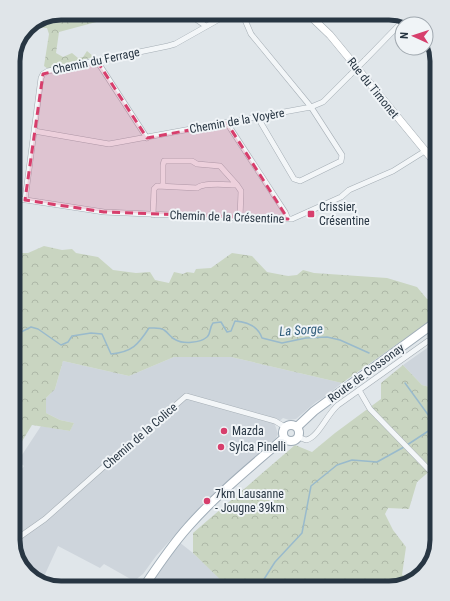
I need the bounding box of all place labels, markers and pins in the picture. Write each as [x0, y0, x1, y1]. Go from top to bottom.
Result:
place label: Crissier, Crésentine [319, 200, 370, 228]
marker: Crissier, Crésentine [306, 209, 316, 219]
place label: Mazda [232, 424, 264, 438]
marker: Mazda [219, 426, 229, 436]
place label: Sylca Pinelli [229, 440, 286, 454]
marker: Sylca Pinelli [216, 442, 226, 452]
place label: 7km Lausanne - Jougne 39km [215, 487, 285, 515]
marker: 7km Lausanne - Jougne 39km [202, 496, 212, 506]

